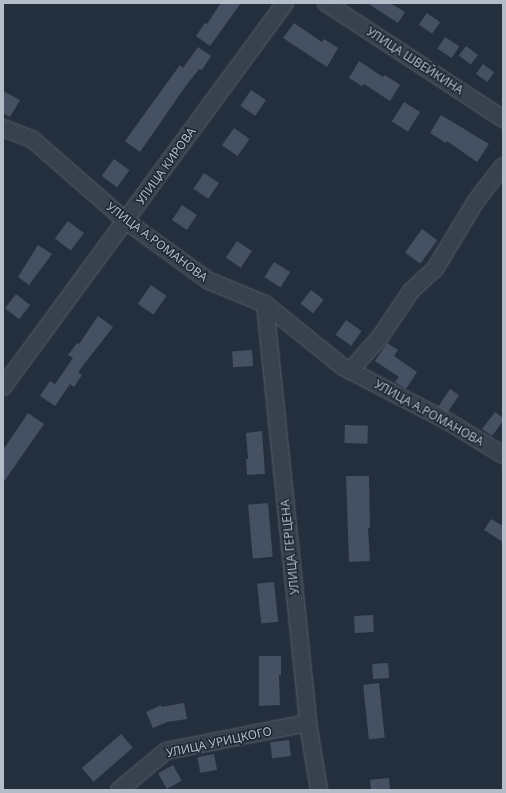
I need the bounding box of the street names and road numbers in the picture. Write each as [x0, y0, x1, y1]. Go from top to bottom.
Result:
street label: УЛИЦА ШВЕЙКИНА [364, 24, 466, 98]
street label: УЛИЦА КИРОВА [133, 125, 199, 207]
street label: УЛИЦА А.РОМАНОВА [104, 199, 210, 285]
street label: УЛИЦА А.РОМАНОВА [372, 377, 486, 449]
street label: УЛИЦА ГЕРЦЕНА [278, 499, 302, 595]
street label: УЛИЦА УРИЦКОГО [165, 724, 273, 760]

